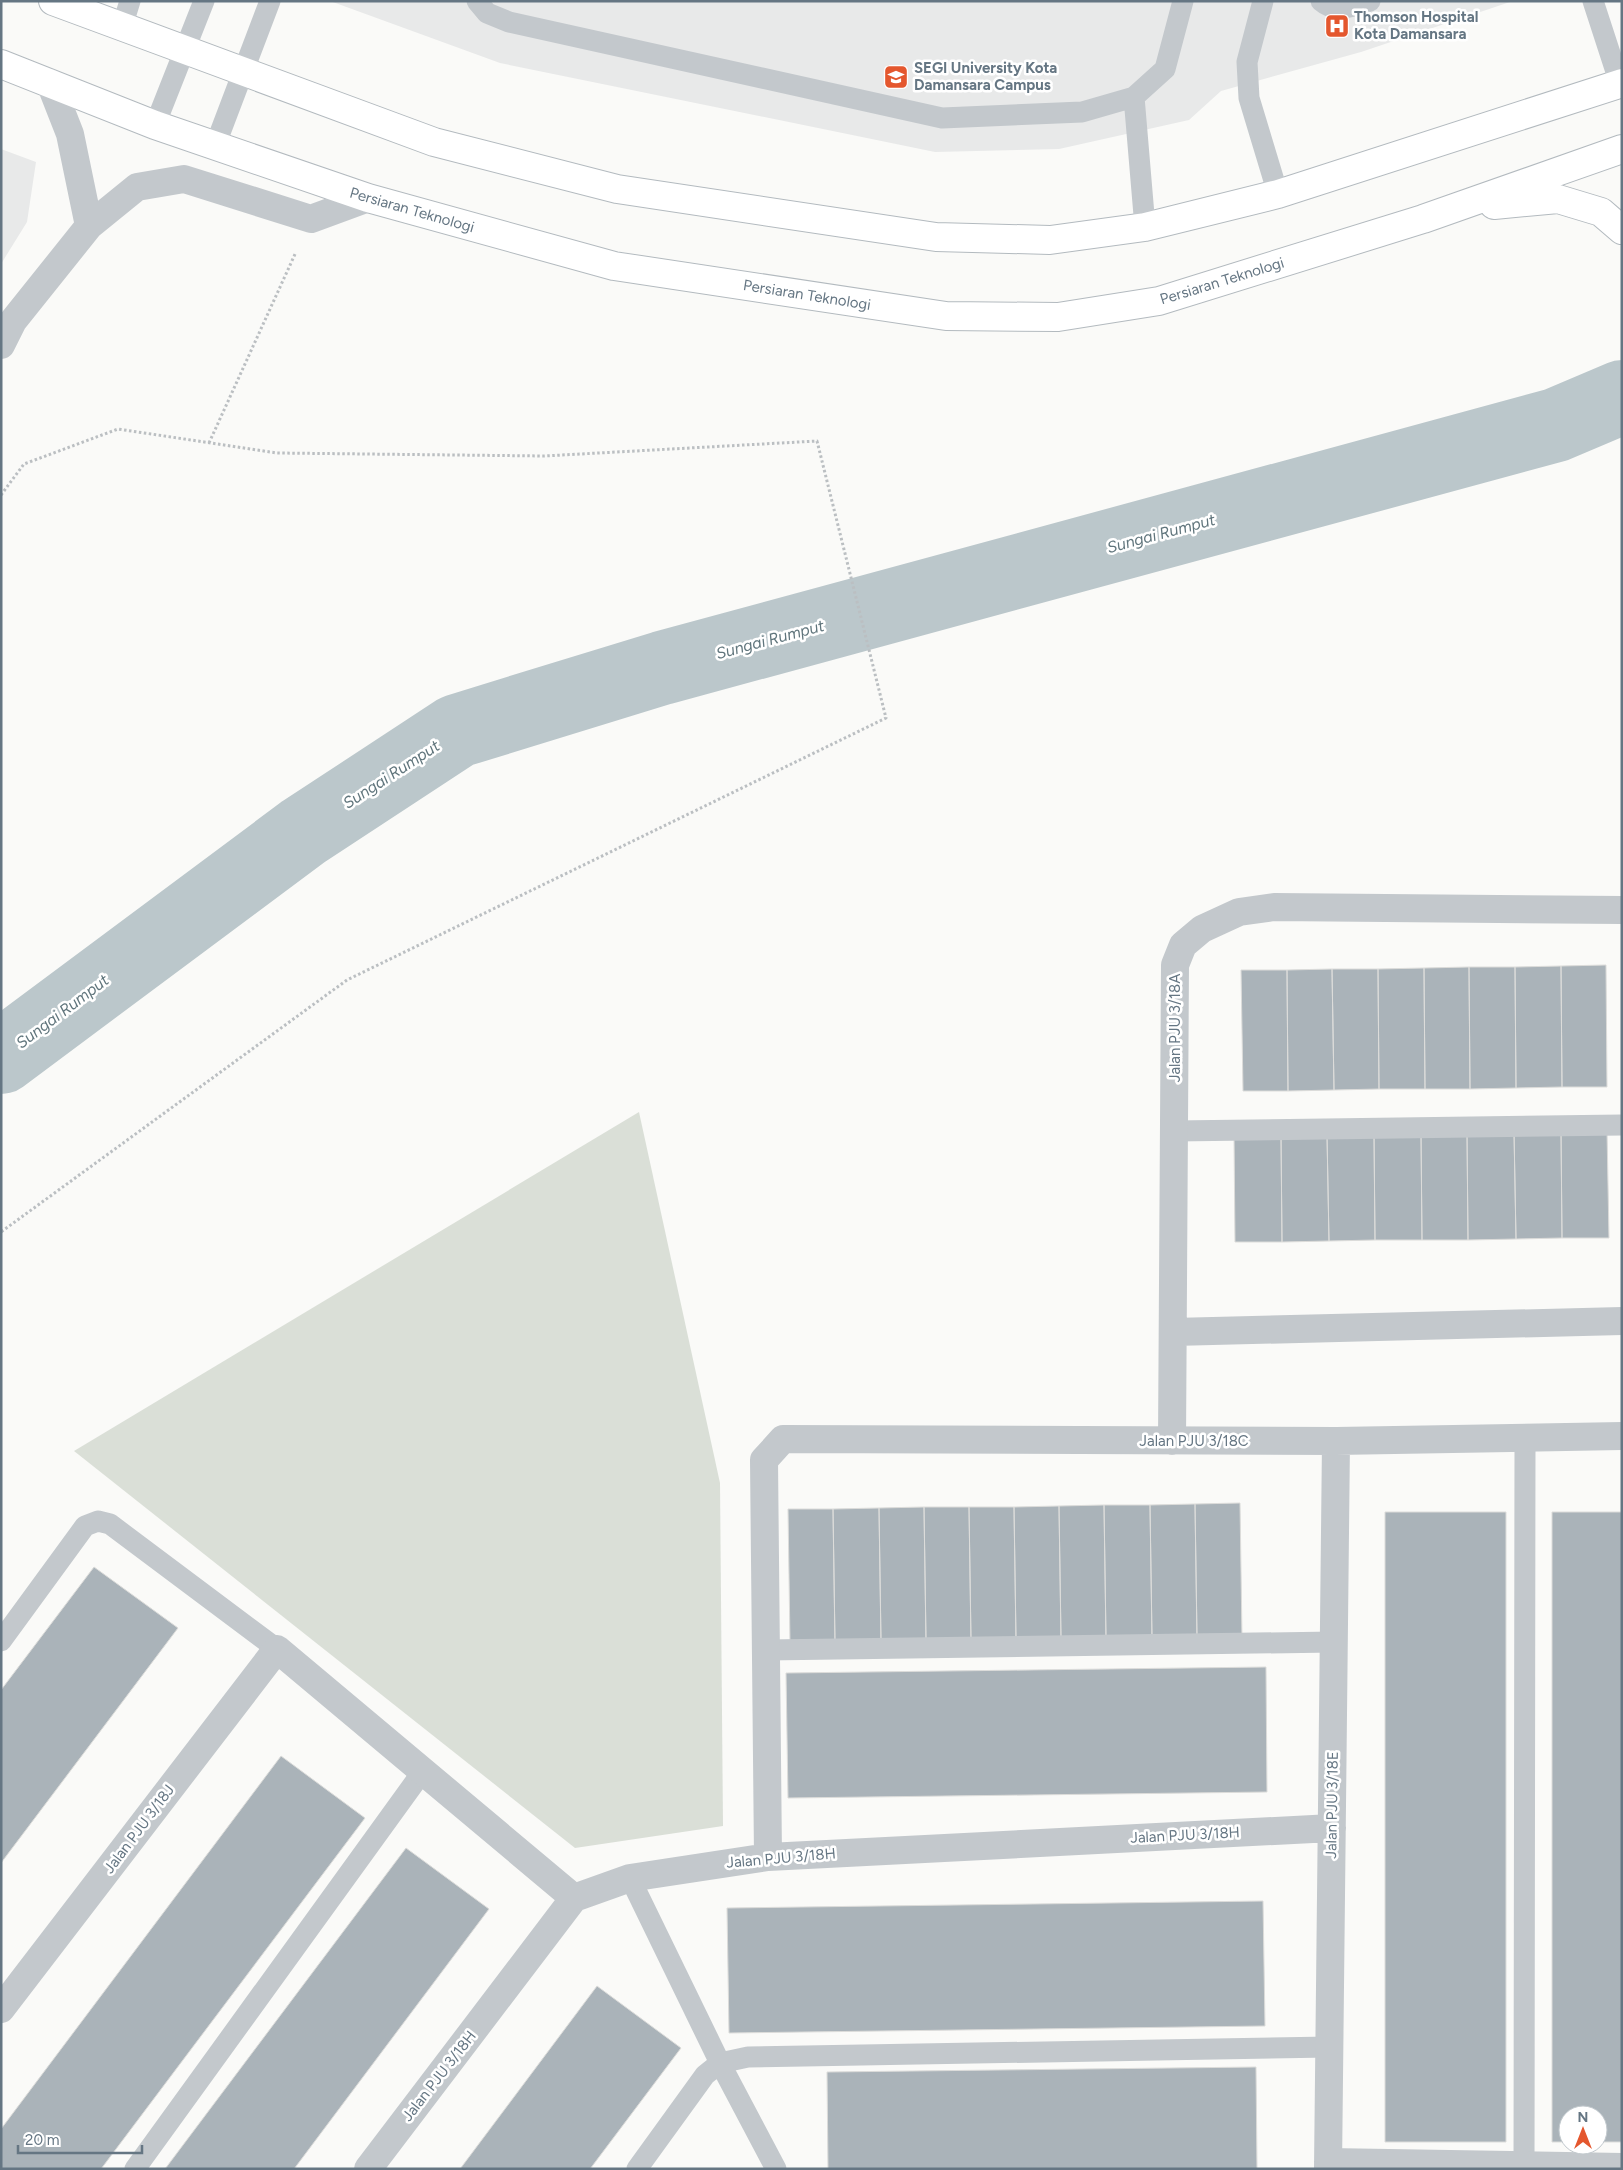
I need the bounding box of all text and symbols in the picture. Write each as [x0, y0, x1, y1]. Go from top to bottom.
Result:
place label: Thomson Hospital Kota Damansara [1354, 8, 1478, 43]
hospital icon: Thomson Hospital Kota Damansara [1324, 13, 1350, 39]
place label: SEGI University Kota Damansara Campus [914, 59, 1057, 94]
school or university icon: SEGI University Kota Damansara Campus [883, 64, 909, 90]
street label: Persiaran Teknologi [348, 184, 476, 236]
street label: Persiaran Teknologi [1158, 254, 1286, 308]
street label: Persiaran Teknologi [742, 276, 872, 314]
water label: Sungai Rumput [1105, 510, 1218, 557]
water label: Sungai Rumput [714, 616, 827, 663]
water label: Sungai Rumput [339, 736, 444, 813]
water label: Sungai Rumput [12, 970, 113, 1052]
street label: Jalan PJU 3/18A [1166, 974, 1184, 1082]
street label: Jalan PJU 3/18C [1139, 1432, 1249, 1450]
street label: Jalan PJU 3/18E [1322, 1751, 1342, 1859]
street label: Jalan PJU 3/18J [100, 1781, 178, 1877]
street label: Jalan PJU 3/18H [1130, 1823, 1240, 1847]
street label: Jalan PJU 3/18H [726, 1844, 836, 1872]
street label: Jalan PJU 3/18H [398, 2027, 480, 2125]
north arrow [1558, 2105, 1608, 2155]
text: N [1578, 2109, 1588, 2126]
scale bar [18, 2122, 141, 2154]
text: 20 m [25, 2131, 59, 2149]

